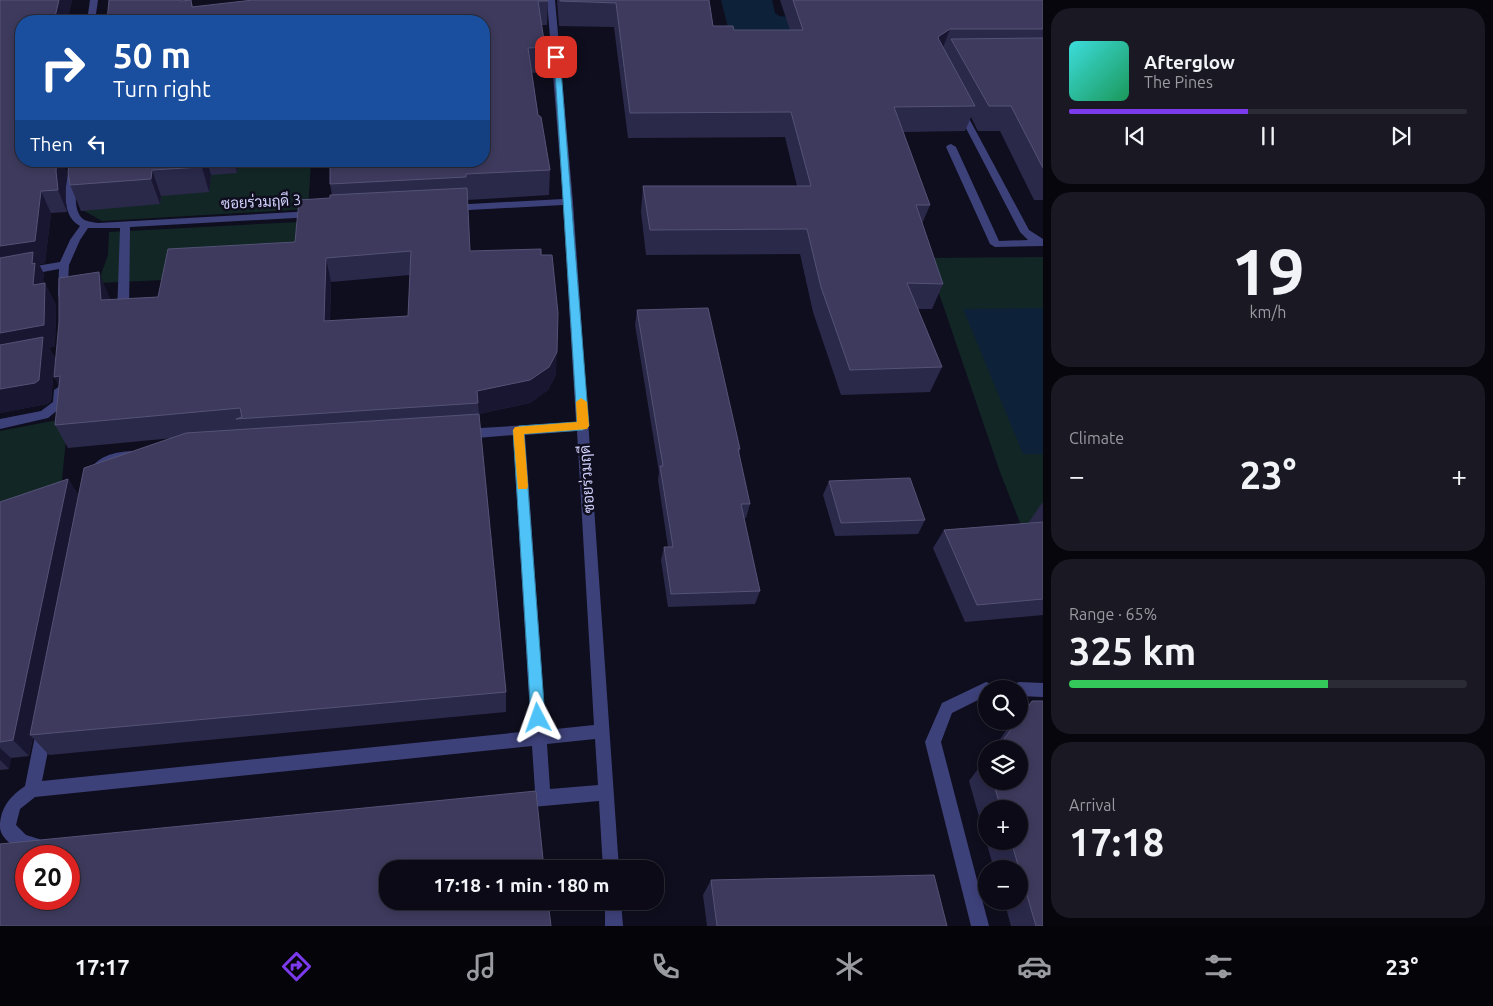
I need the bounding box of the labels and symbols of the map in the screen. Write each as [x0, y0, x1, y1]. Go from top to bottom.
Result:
pin [535, 36, 577, 78]
street label: ซอยร่วมฤดี 3 [220, 190, 302, 213]
street label: ซอยร่วมฤดี [575, 444, 598, 514]
position arrow [511, 691, 563, 743]
speed limit sign: 20 [15, 845, 80, 910]

